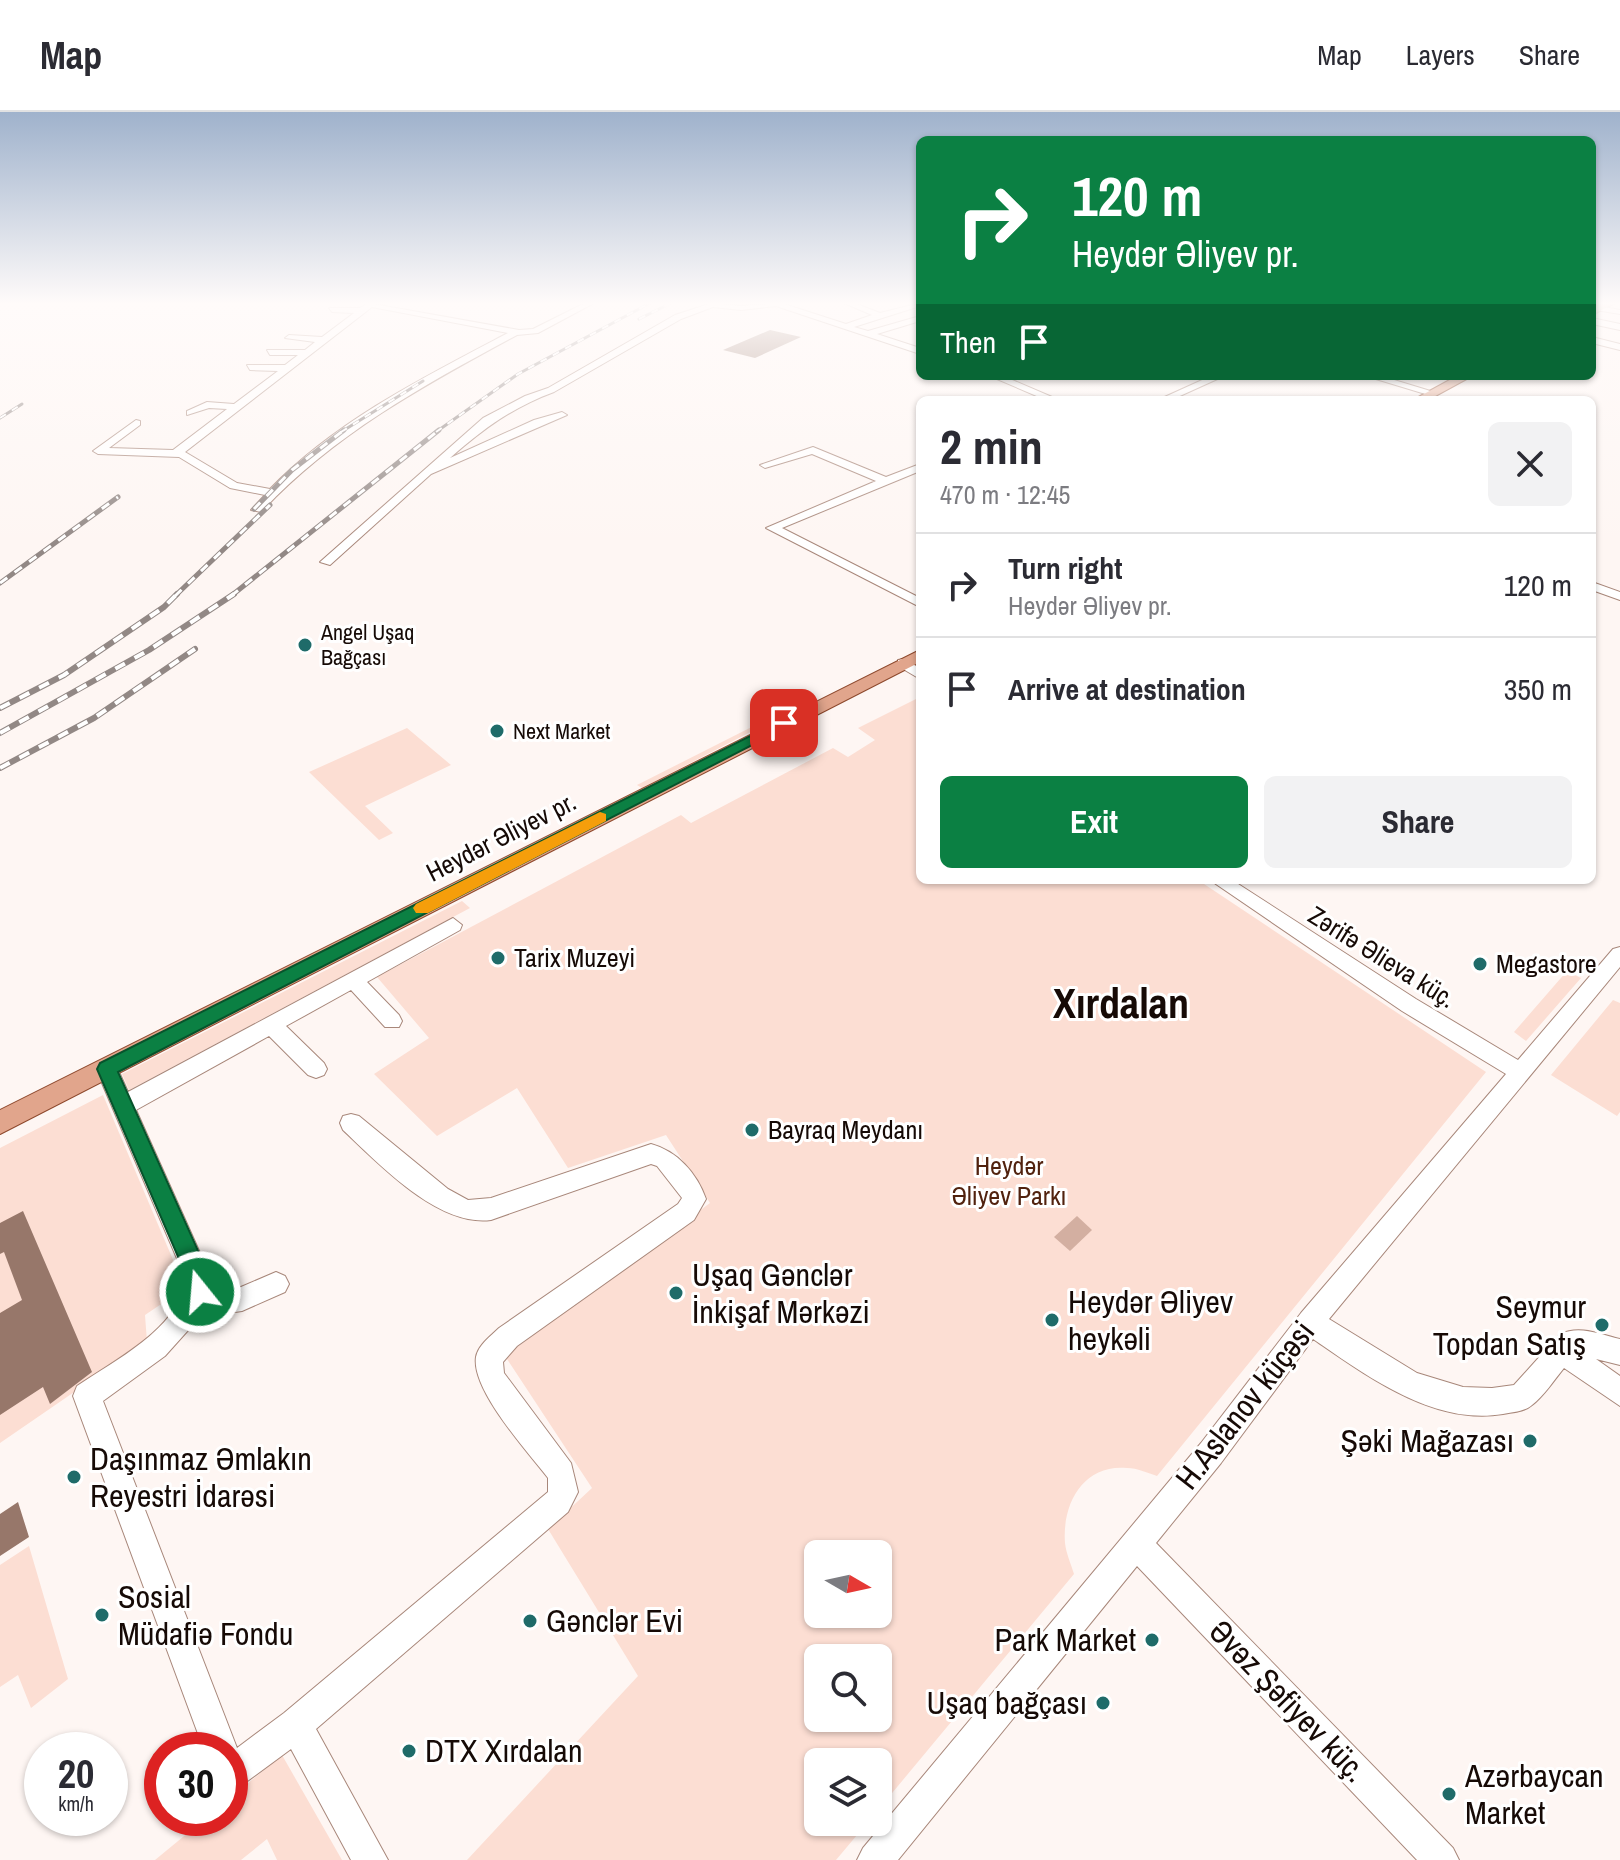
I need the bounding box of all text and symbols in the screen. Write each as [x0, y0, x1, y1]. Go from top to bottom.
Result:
text: Map [40, 30, 102, 81]
text: Map [1317, 36, 1362, 74]
text: Layers [1406, 36, 1475, 74]
text: Share [1519, 36, 1580, 74]
text: 120 m [1072, 158, 1202, 233]
icon: right [940, 168, 1044, 272]
text: Heydər Əliyev pr. [1072, 230, 1299, 278]
icon: arrive [1012, 320, 1056, 364]
text: Then [940, 322, 996, 362]
text: 2 min [940, 414, 1043, 479]
button: close [1488, 422, 1572, 506]
text: 470 m · 12:45 [940, 477, 1070, 512]
text: Turn right [1008, 548, 1122, 588]
icon: right [940, 563, 984, 607]
text: 120 m [1504, 565, 1572, 605]
text: Heydər Əliyev pr. [1008, 588, 1172, 623]
place label: Angel Uşaq Bağçası [320, 617, 414, 672]
marker: Angel Uşaq Bağçası [296, 636, 314, 654]
icon: arrive [940, 667, 984, 711]
text: Arrive at destination [1008, 669, 1246, 709]
text: 350 m [1504, 669, 1572, 709]
pin [750, 689, 818, 757]
icon: arrive [762, 701, 806, 745]
place label: Next Market [513, 716, 610, 746]
marker: Next Market [488, 722, 506, 740]
button: Exit [940, 776, 1248, 868]
button: Share [1264, 776, 1572, 868]
street label: Heydər Əliyev pr. [420, 784, 582, 889]
street label: Zərifə Əlieva küç. [1302, 897, 1462, 1016]
place label: Tarix Muzeyi [514, 940, 635, 975]
place label: Megastore [1496, 946, 1597, 981]
marker: Tarix Muzeyi [489, 949, 507, 967]
marker: Megastore [1471, 955, 1489, 973]
district label: Xırdalan [1053, 975, 1189, 1031]
place label: Bayraq Meydanı [768, 1112, 923, 1147]
marker: Bayraq Meydanı [743, 1121, 761, 1139]
park label: Heydər Əliyev Parkı [951, 1148, 1067, 1213]
position arrow [158, 1250, 242, 1334]
place label: Uşaq Gənclər İnkişaf Mərkəzi [692, 1253, 870, 1333]
place label: Heydər Əliyev heykəli [1068, 1280, 1233, 1360]
marker: Uşaq Gənclər İnkişaf Mərkəzi [667, 1284, 685, 1302]
place label: Seymur Topdan Satış [1433, 1285, 1586, 1365]
marker: Heydər Əliyev heykəli [1043, 1311, 1061, 1329]
street label: H.Aslanov küçəsi [1165, 1312, 1324, 1498]
marker: Seymur Topdan Satış [1593, 1316, 1611, 1334]
place label: Şəki Mağazası [1340, 1419, 1514, 1462]
marker: Şəki Mağazası [1521, 1432, 1539, 1450]
place label: Daşınmaz Əmlakın Reyestri İdarəsi [90, 1437, 312, 1517]
marker: Daşınmaz Əmlakın Reyestri İdarəsi [65, 1468, 83, 1486]
north arrow [804, 1540, 892, 1628]
map controls [804, 1540, 892, 1836]
place label: Sosial Müdafiə Fondu [118, 1575, 293, 1655]
place label: Gənclər Evi [546, 1599, 683, 1642]
marker: Sosial Müdafiə Fondu [93, 1606, 111, 1624]
street label: Əvəz Şəfiyev küç. [1200, 1610, 1377, 1791]
marker: Gənclər Evi [521, 1612, 539, 1630]
place label: Park Market [995, 1618, 1136, 1661]
marker: Park Market [1143, 1631, 1161, 1649]
button: search [804, 1644, 892, 1732]
place label: Uşaq bağçası [927, 1681, 1087, 1724]
marker: Uşaq bağçası [1094, 1694, 1112, 1712]
place label: DTX Xırdalan [425, 1729, 583, 1772]
speed limit sign: 30 [144, 1732, 248, 1836]
marker: DTX Xırdalan [400, 1742, 418, 1760]
text: 20 [58, 1747, 94, 1800]
button: layers [804, 1748, 892, 1836]
place label: Azərbaycan Market [1464, 1754, 1604, 1834]
marker: Azərbaycan Market [1440, 1785, 1458, 1803]
text: km/h [58, 1790, 94, 1817]

